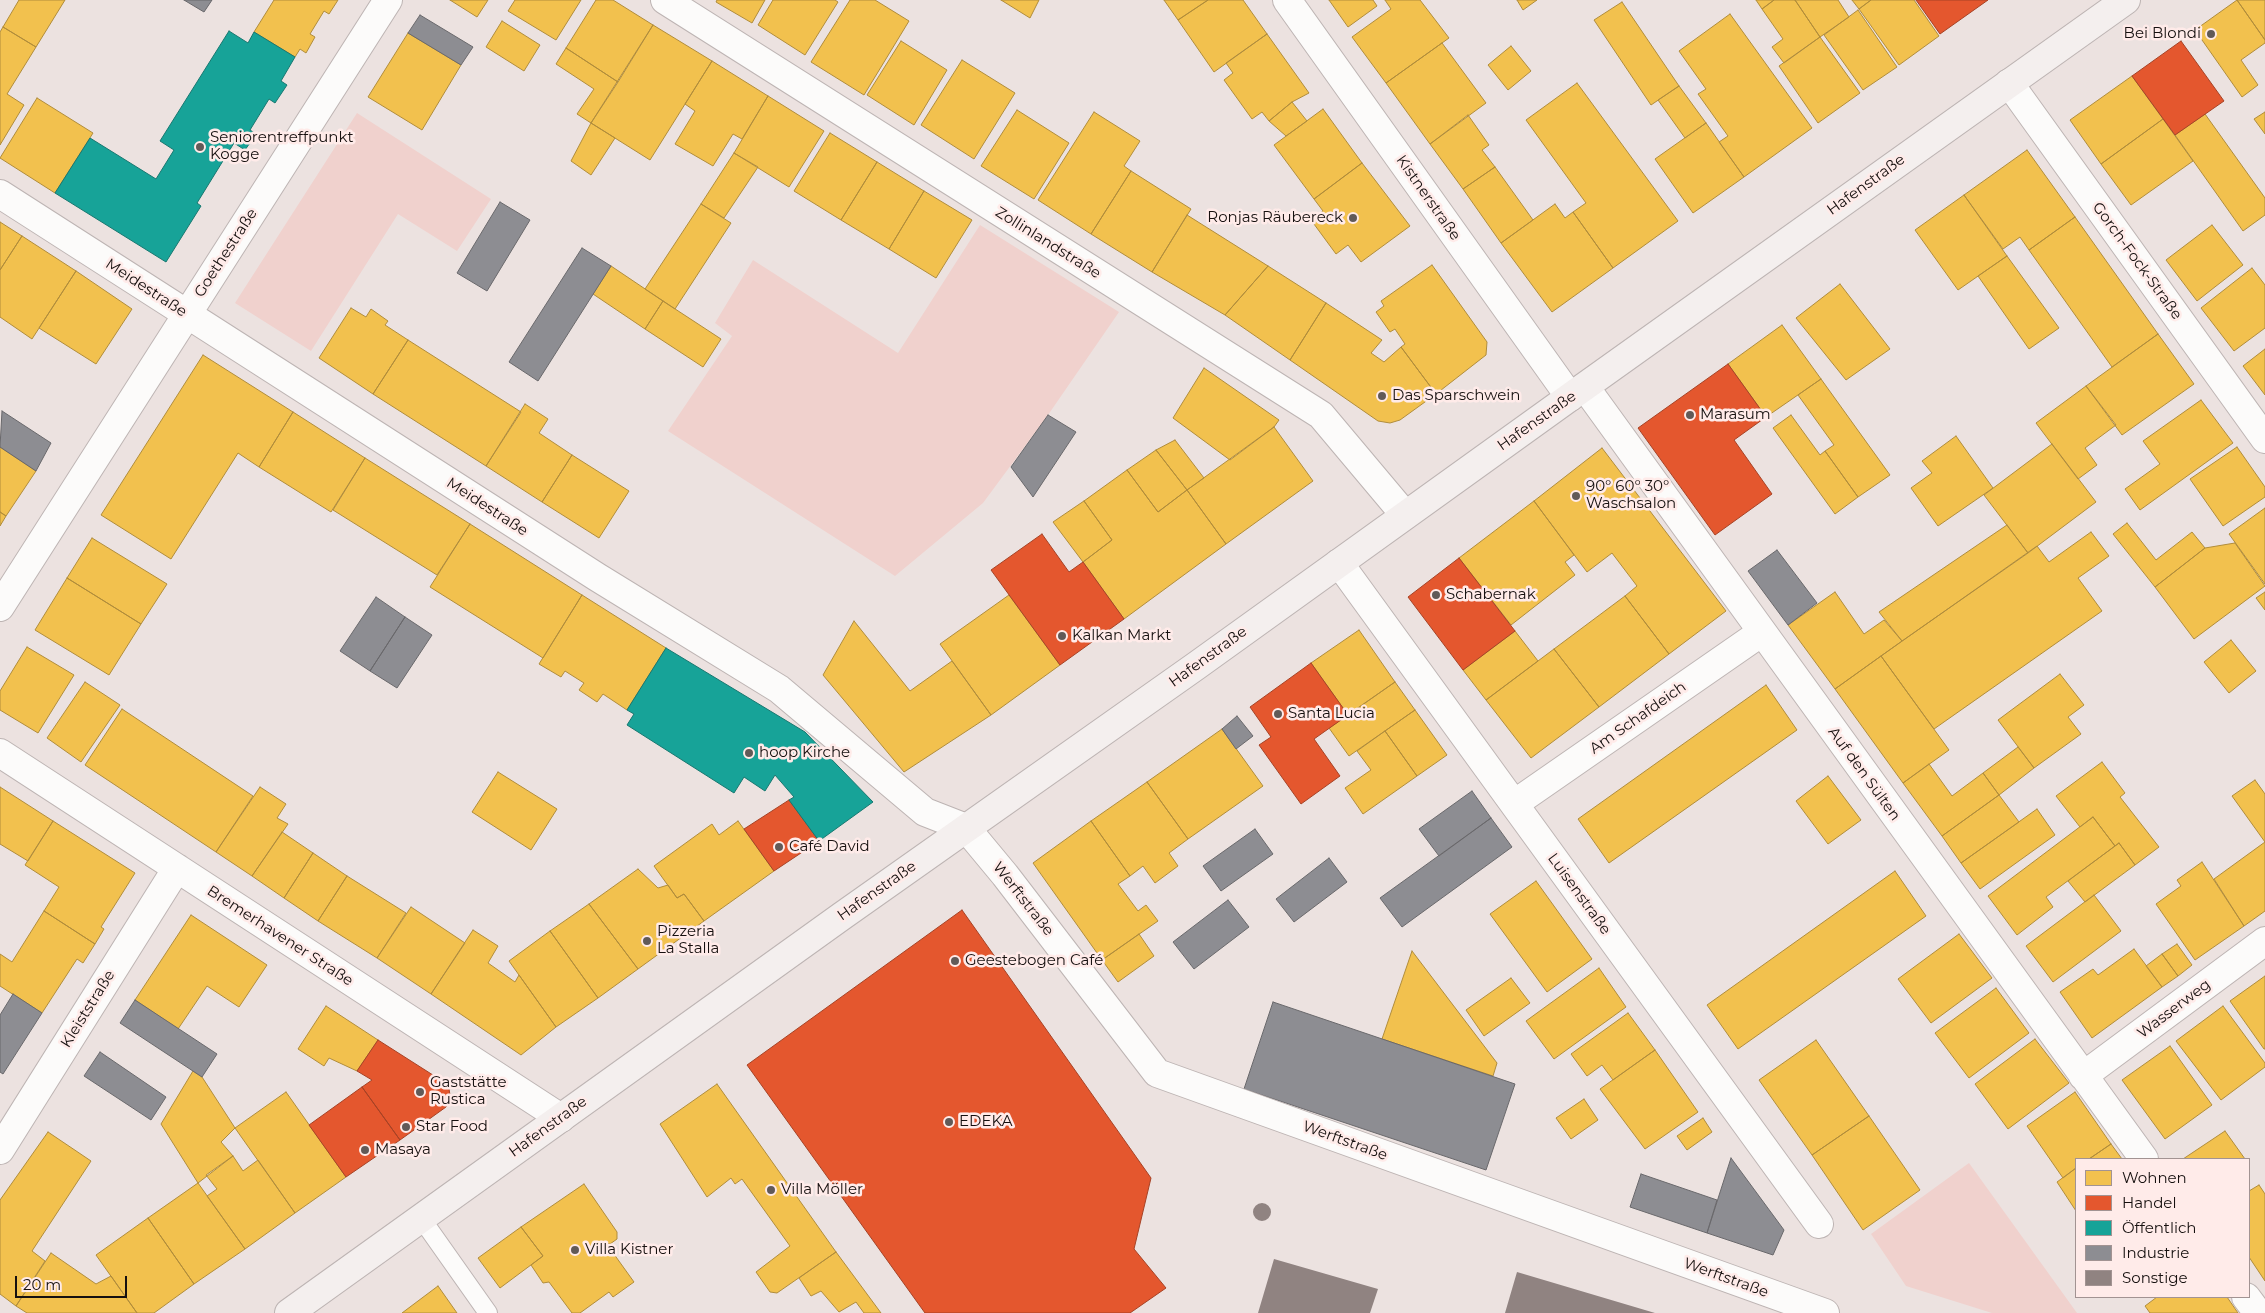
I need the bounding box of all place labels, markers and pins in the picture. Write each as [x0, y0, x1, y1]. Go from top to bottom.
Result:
place label: Bei Blondi [2124, 25, 2201, 43]
marker: Bei Blondi [2205, 28, 2217, 40]
place label: Seniorentreffpunkt Kogge [210, 129, 354, 164]
marker: Seniorentreffpunkt Kogge [194, 141, 206, 153]
place label: Ronjas Räubereck [1207, 209, 1343, 227]
marker: Ronjas Räubereck [1347, 212, 1359, 224]
place label: Das Sparschwein [1392, 387, 1521, 405]
marker: Das Sparschwein [1376, 390, 1388, 402]
place label: Marasum [1700, 406, 1771, 424]
marker: Marasum [1684, 409, 1696, 421]
place label: 90° 60° 30° Waschsalon [1586, 478, 1676, 513]
marker: 90° 60° 30° Waschsalon [1570, 490, 1582, 502]
place label: Schabernak [1446, 586, 1536, 604]
marker: Schabernak [1430, 589, 1442, 601]
place label: Kalkan Markt [1072, 627, 1171, 645]
marker: Kalkan Markt [1056, 630, 1068, 642]
place label: Santa Lucia [1288, 705, 1375, 723]
marker: Santa Lucia [1272, 708, 1284, 720]
place label: hoop Kirche [759, 744, 850, 762]
marker: hoop Kirche [743, 747, 755, 759]
place label: Café David [789, 838, 870, 856]
marker: Café David [773, 841, 785, 853]
place label: Pizzeria La Stalla [657, 923, 719, 958]
marker: Pizzeria La Stalla [641, 935, 653, 947]
place label: Geestebogen Café [965, 952, 1103, 970]
marker: Geestebogen Café [949, 955, 961, 967]
place label: Gaststätte Rustica [430, 1074, 507, 1109]
marker: Gaststätte Rustica [414, 1086, 426, 1098]
place label: EDEKA [959, 1113, 1012, 1131]
marker: EDEKA [943, 1116, 955, 1128]
place label: Star Food [416, 1118, 488, 1136]
marker: Star Food [400, 1121, 412, 1133]
place label: Masaya [375, 1141, 431, 1159]
marker: Masaya [359, 1144, 371, 1156]
place label: Villa Möller [781, 1181, 863, 1199]
marker: Villa Möller [765, 1184, 777, 1196]
place label: Villa Kistner [585, 1241, 673, 1259]
marker: Villa Kistner [569, 1244, 581, 1256]

